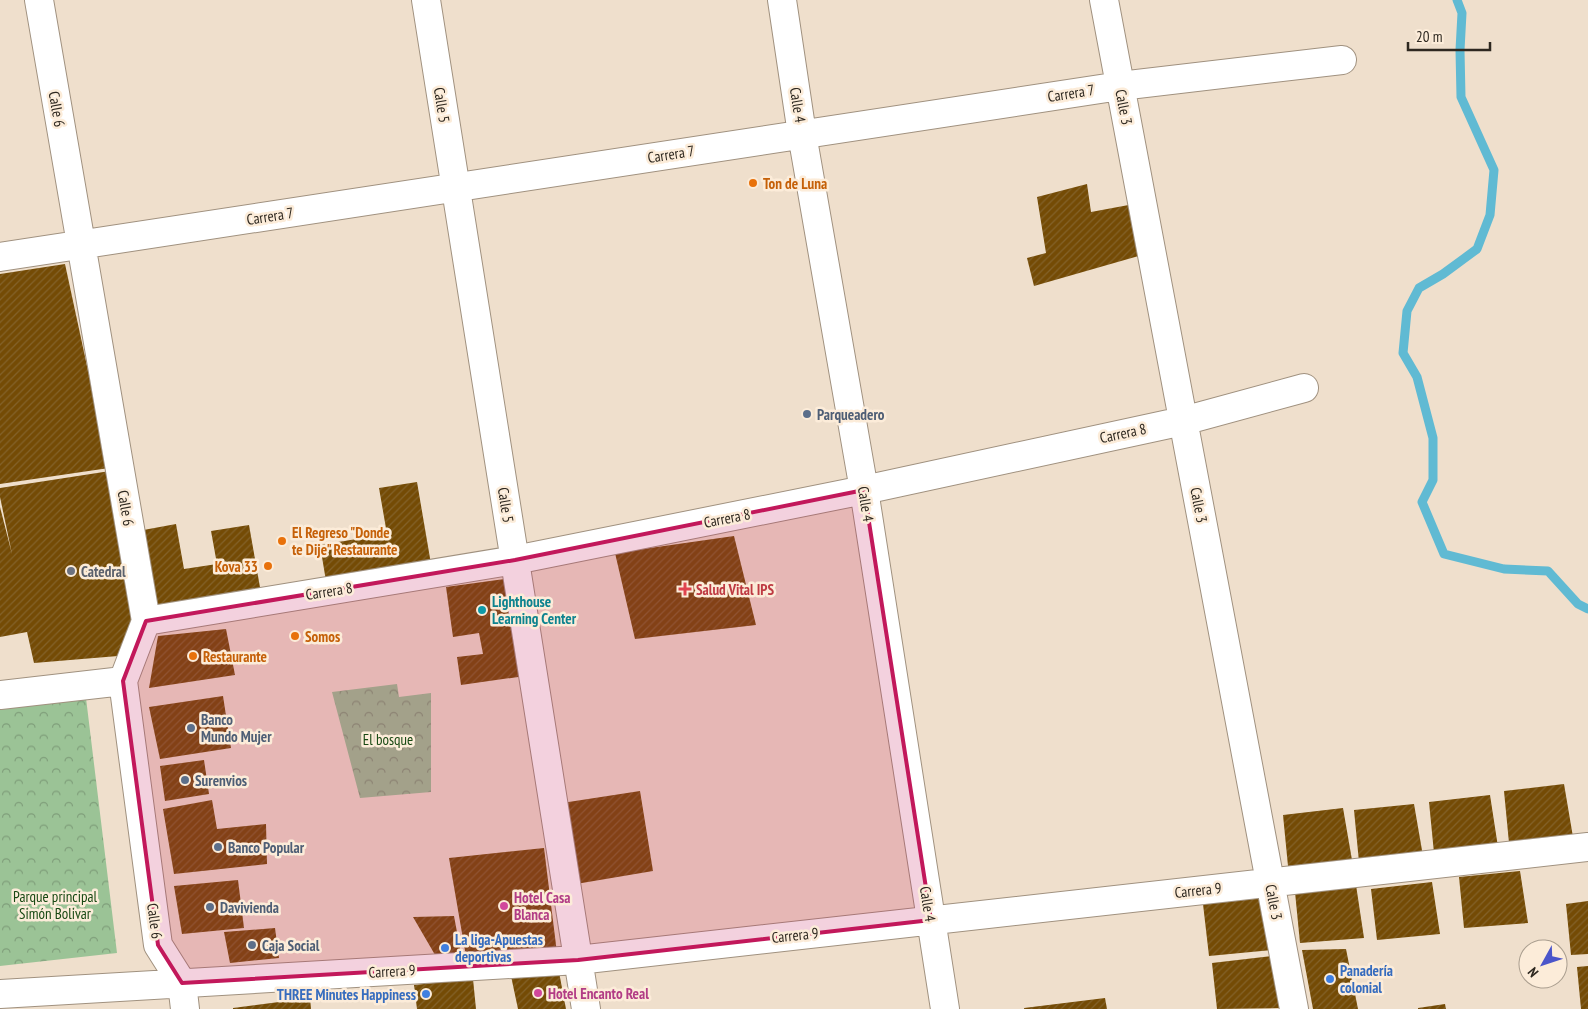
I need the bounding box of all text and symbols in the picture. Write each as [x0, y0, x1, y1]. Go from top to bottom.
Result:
scale bar [1408, 20, 1490, 52]
text: 20 m [1416, 27, 1442, 46]
street label: Carrera 7 [1046, 80, 1096, 106]
street label: Calle 5 [430, 86, 454, 124]
street label: Calle 4 [786, 86, 810, 124]
street label: Calle 3 [1111, 88, 1137, 126]
street label: Calle 6 [45, 90, 70, 129]
street label: Carrera 7 [646, 141, 696, 167]
place label: Ton de Luna [763, 174, 827, 193]
marker: Ton de Luna [747, 177, 759, 189]
street label: Carrera 7 [245, 203, 295, 229]
place label: Parqueadero [817, 405, 885, 424]
marker: Parqueadero [801, 408, 813, 420]
street label: Carrera 8 [1098, 419, 1148, 447]
street label: Calle 4 [854, 485, 878, 523]
street label: Calle 5 [494, 486, 518, 524]
street label: Calle 3 [1186, 486, 1212, 524]
street label: Calle 6 [114, 489, 139, 528]
street label: Carrera 8 [702, 504, 752, 532]
place label: El Regreso "Donde te Dije" Restaurante [292, 523, 398, 559]
marker: El Regreso "Donde te Dije" Restaurante [276, 535, 288, 547]
place label: Kova 33 [215, 557, 258, 576]
marker: Kova 33 [262, 560, 274, 572]
place label: Catedral [81, 562, 126, 581]
marker: Catedral [65, 565, 77, 577]
street label: Carrera 8 [304, 578, 354, 604]
place label: Salud Vital IPS [696, 580, 774, 599]
marker: Salud Vital IPS [678, 582, 692, 596]
place label: Lighthouse Learning Center [492, 592, 577, 628]
marker: Lighthouse Learning Center [476, 604, 488, 616]
place label: Somos [305, 627, 340, 646]
marker: Somos [289, 630, 301, 642]
place label: Restaurante [203, 647, 267, 666]
marker: Restaurante [187, 650, 199, 662]
place label: Banco Mundo Mujer [201, 710, 272, 746]
marker: Banco Mundo Mujer [185, 722, 197, 734]
park label: El bosque [363, 730, 413, 749]
place label: Surenvios [195, 771, 247, 790]
marker: Surenvios [179, 774, 191, 786]
place label: Banco Popular [228, 838, 305, 857]
marker: Banco Popular [212, 841, 224, 853]
street label: Carrera 9 [1174, 878, 1222, 902]
street label: Calle 3 [1261, 883, 1287, 921]
street label: Calle 4 [916, 885, 940, 923]
park label: Parque principal Simón Bolivar [13, 887, 97, 923]
place label: Hotel Casa Blanca [514, 888, 570, 924]
place label: Davivienda [220, 898, 279, 917]
marker: Hotel Casa Blanca [498, 900, 510, 912]
marker: Davivienda [204, 901, 216, 913]
street label: Calle 6 [143, 902, 167, 940]
street label: Carrera 9 [771, 923, 819, 947]
place label: La liga-Apuestas deportivas [455, 930, 543, 966]
place label: Caja Social [262, 936, 320, 955]
marker: Caja Social [246, 939, 258, 951]
north arrow [1518, 939, 1568, 989]
marker: La liga-Apuestas deportivas [439, 942, 451, 954]
street label: Carrera 9 [368, 960, 416, 982]
place label: Panadería colonial [1340, 961, 1393, 997]
text: N [1524, 964, 1542, 981]
marker: Panadería colonial [1324, 973, 1336, 985]
place label: Hotel Encanto Real [548, 984, 649, 1003]
place label: THREE Minutes Happiness [277, 985, 416, 1004]
marker: Hotel Encanto Real [532, 987, 544, 999]
marker: THREE Minutes Happiness [420, 988, 432, 1000]

